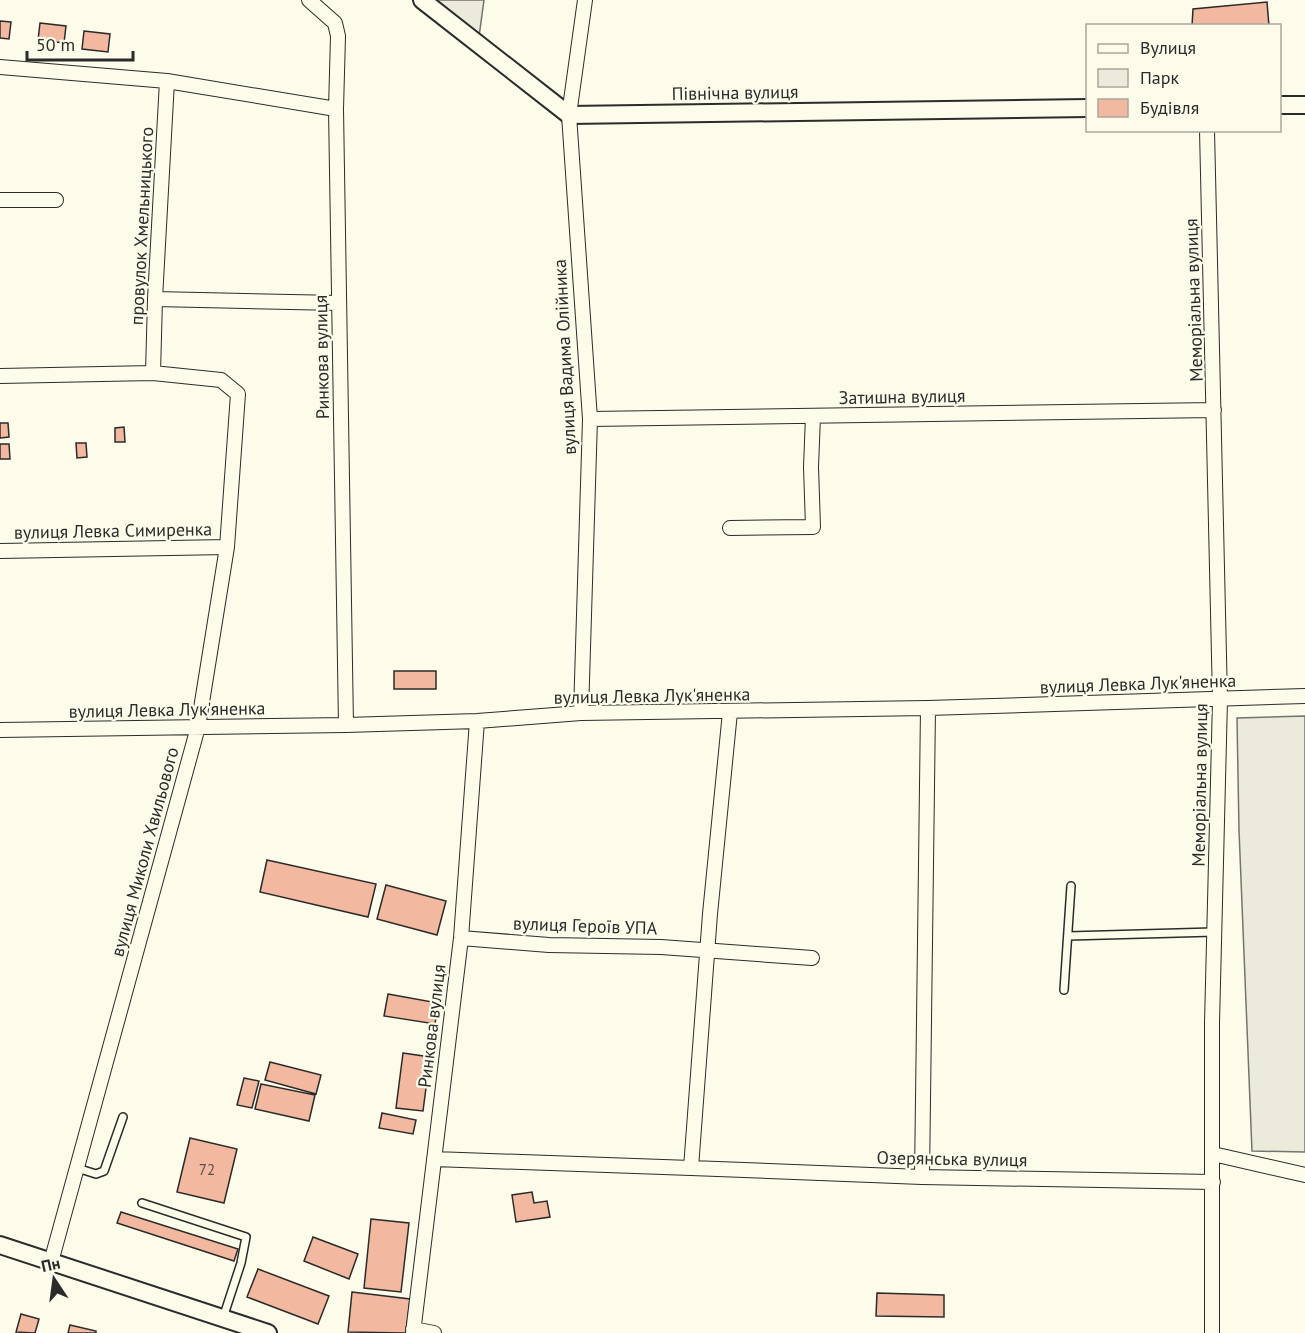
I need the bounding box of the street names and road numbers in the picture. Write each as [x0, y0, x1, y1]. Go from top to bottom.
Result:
street label: Північна вулиця [671, 80, 799, 105]
street label: провулок Хмельницького [125, 126, 158, 326]
street label: Меморіальна вулиця [1179, 218, 1208, 382]
street label: вулиця Вадима Олійника [548, 259, 581, 456]
street label: Ринкова вулиця [309, 295, 334, 419]
street label: Затишна вулиця [838, 384, 966, 409]
street label: вулиця Левка Симиренка [14, 517, 212, 544]
street label: вулиця Левка Лук'яненка [1039, 669, 1237, 698]
street label: вулиця Левка Лук'яненка [553, 682, 751, 709]
street label: вулиця Левка Лук'яненка [68, 696, 266, 723]
street label: Меморіальна вулиця [1187, 703, 1212, 867]
street label: вулиця Миколи Хвильового [105, 745, 184, 959]
street label: вулиця Героїв УПА [512, 911, 658, 940]
street label: Ринкова вулиця [413, 963, 450, 1089]
street label: Озерянська вулиця [877, 1146, 1028, 1171]

